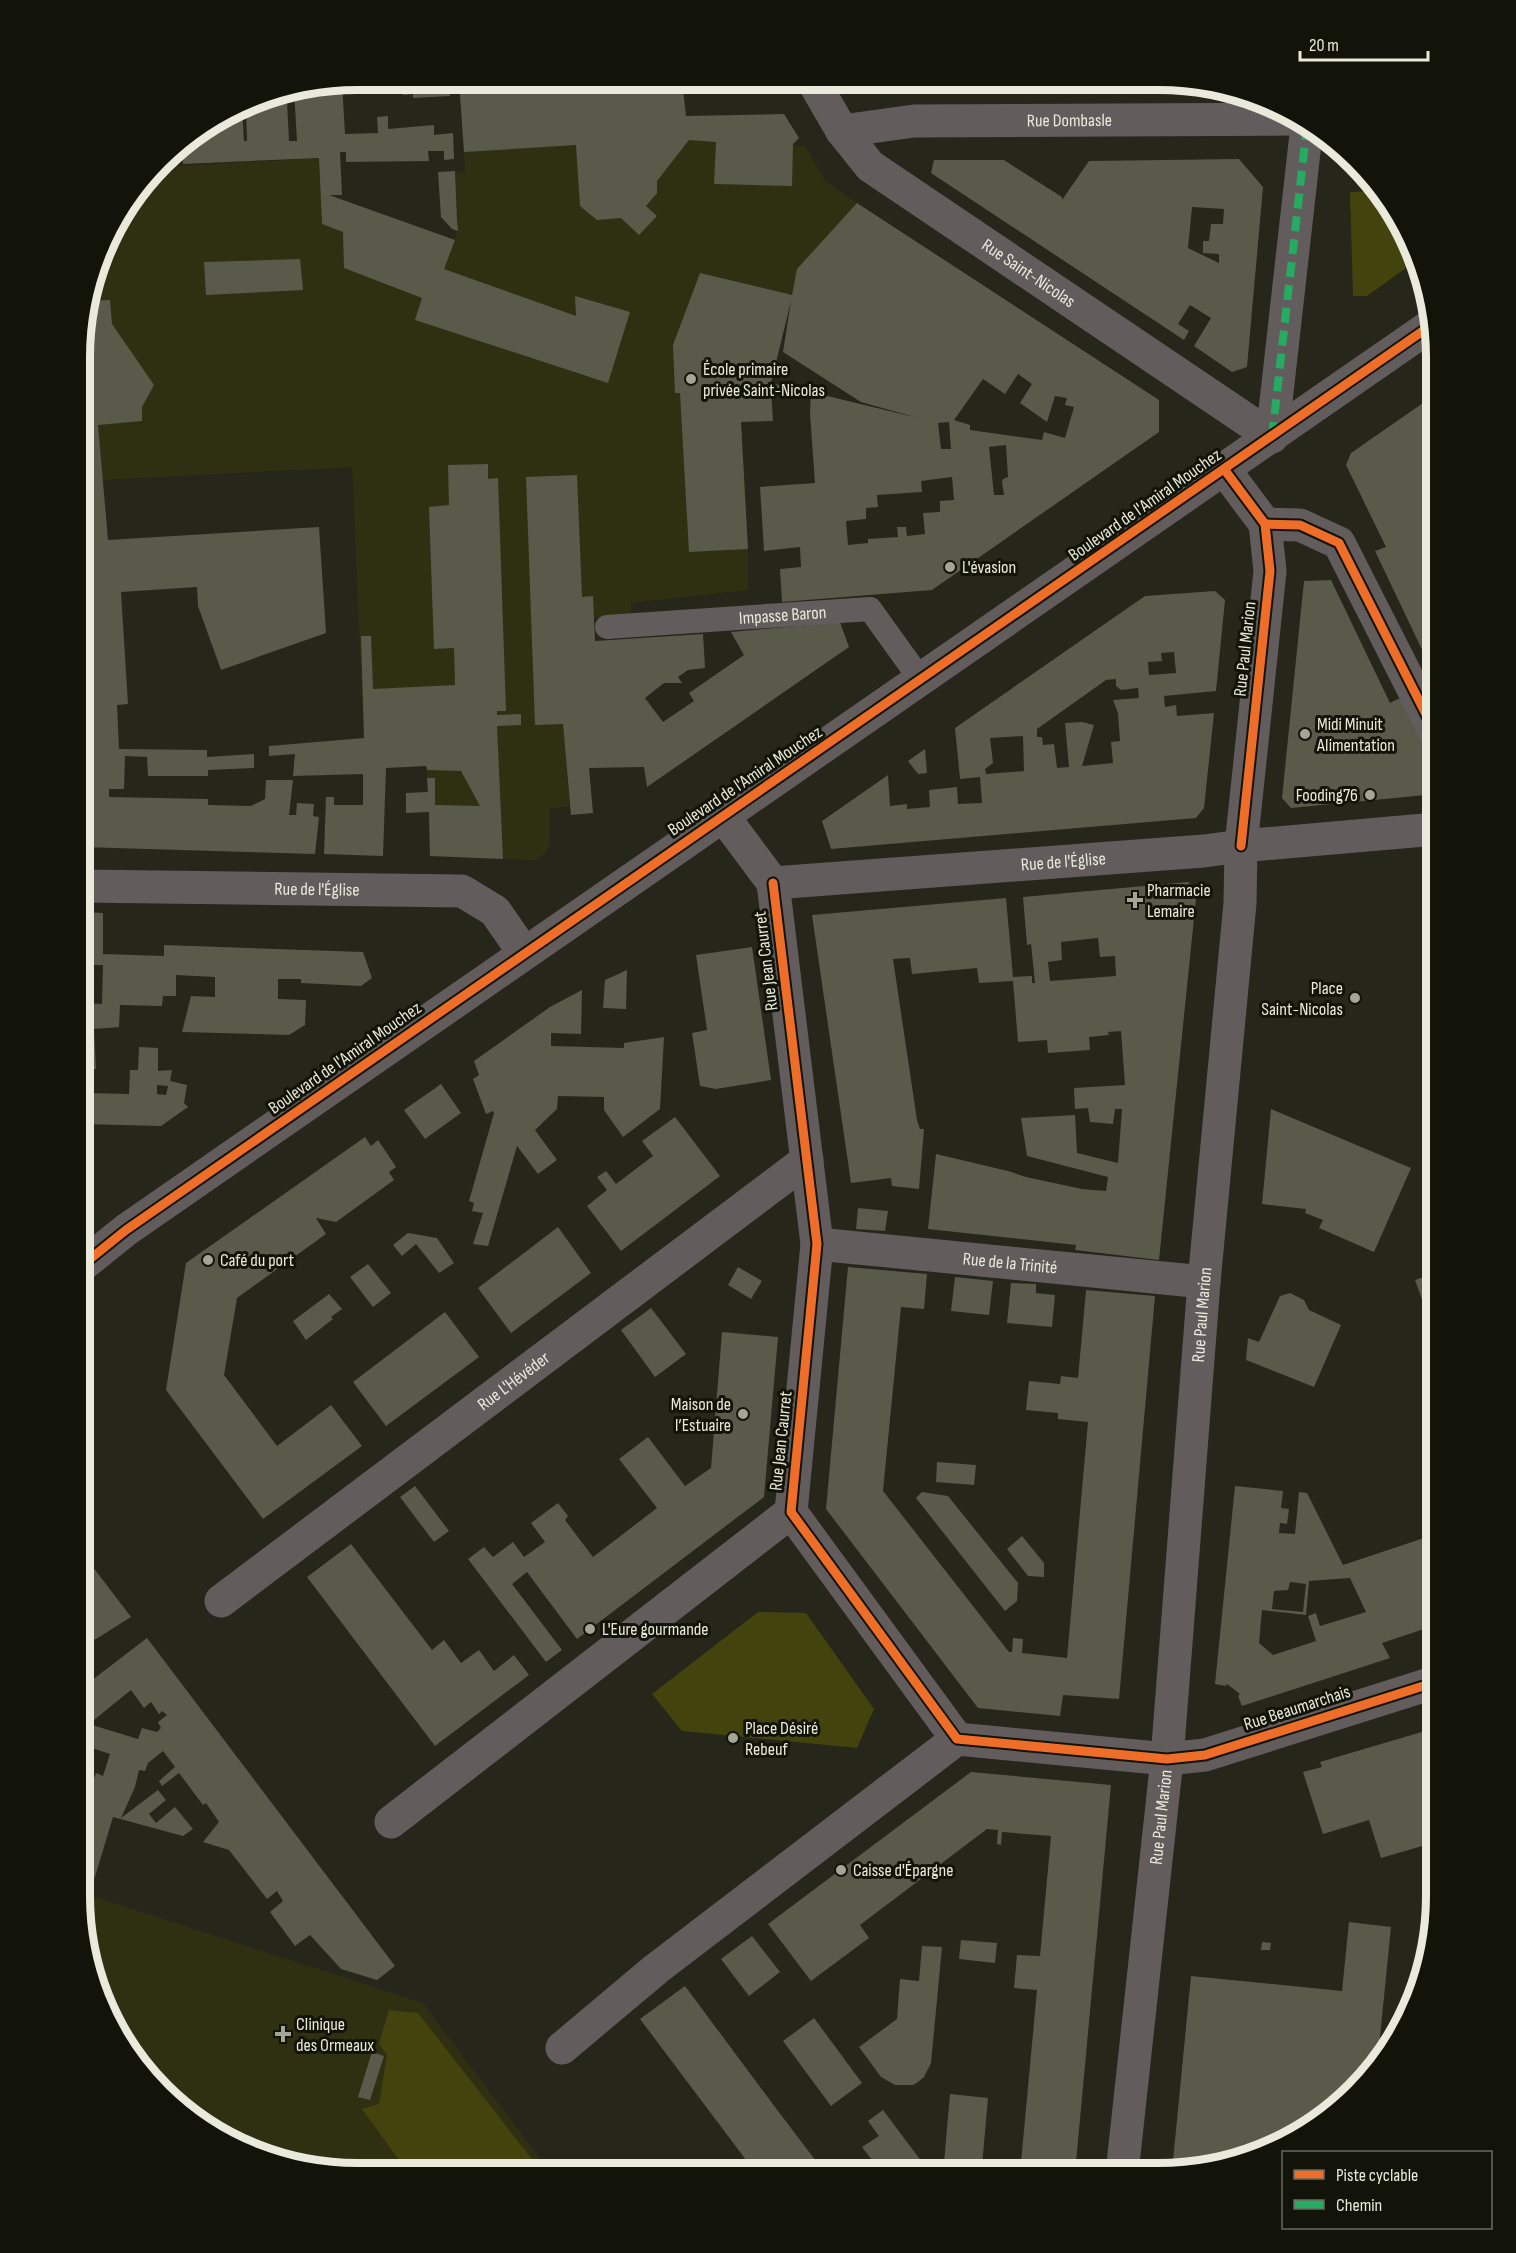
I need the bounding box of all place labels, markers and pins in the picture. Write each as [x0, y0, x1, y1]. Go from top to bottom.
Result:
place label: École primaire privée Saint-Nicolas [703, 359, 825, 401]
marker: École primaire privée Saint-Nicolas [684, 372, 698, 386]
place label: L'évasion [962, 557, 1016, 578]
marker: L'évasion [943, 560, 957, 574]
place label: Midi Minuit Alimentation [1316, 714, 1395, 756]
marker: Midi Minuit Alimentation [1298, 727, 1312, 741]
place label: Fooding76 [1296, 785, 1358, 806]
marker: Fooding76 [1363, 788, 1377, 802]
place label: Pharmacie Lemaire [1147, 880, 1211, 922]
marker: Pharmacie Lemaire [1128, 893, 1142, 907]
place label: Place Saint-Nicolas [1261, 978, 1343, 1020]
marker: Place Saint-Nicolas [1348, 991, 1362, 1005]
place label: Café du port [220, 1250, 294, 1271]
marker: Café du port [201, 1253, 215, 1267]
place label: Maison de l’Estuaire [671, 1394, 731, 1436]
marker: Maison de l’Estuaire [736, 1407, 750, 1421]
place label: L'Eure gourmande [602, 1619, 709, 1640]
marker: L'Eure gourmande [583, 1622, 597, 1636]
place label: Place Désiré Rebeuf [745, 1718, 818, 1760]
marker: Place Désiré Rebeuf [726, 1731, 740, 1745]
place label: Caisse d'Épargne [853, 1860, 953, 1881]
marker: Caisse d'Épargne [834, 1863, 848, 1877]
place label: Clinique des Ormeaux [296, 2014, 374, 2056]
marker: Clinique des Ormeaux [274, 2025, 292, 2043]

